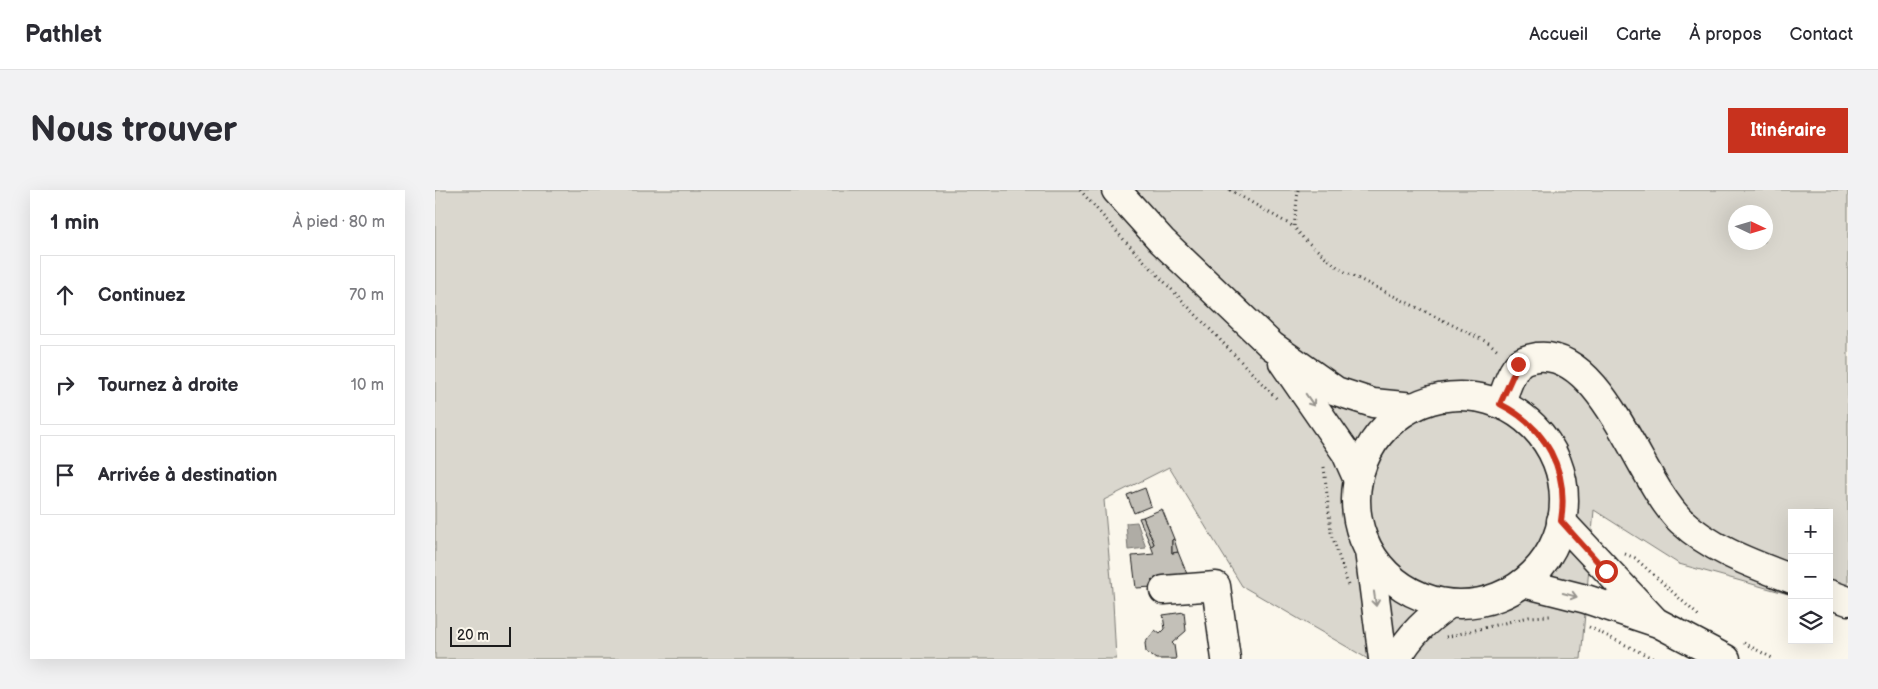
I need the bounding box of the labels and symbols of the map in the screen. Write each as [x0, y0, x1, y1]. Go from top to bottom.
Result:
north arrow [1728, 205, 1773, 250]
route end [1507, 353, 1530, 376]
one-way arrow [1305, 393, 1315, 407]
route start [1595, 560, 1618, 583]
one-way arrow [1370, 591, 1380, 607]
one-way arrow [1561, 591, 1577, 600]
scale bar [450, 624, 511, 647]

